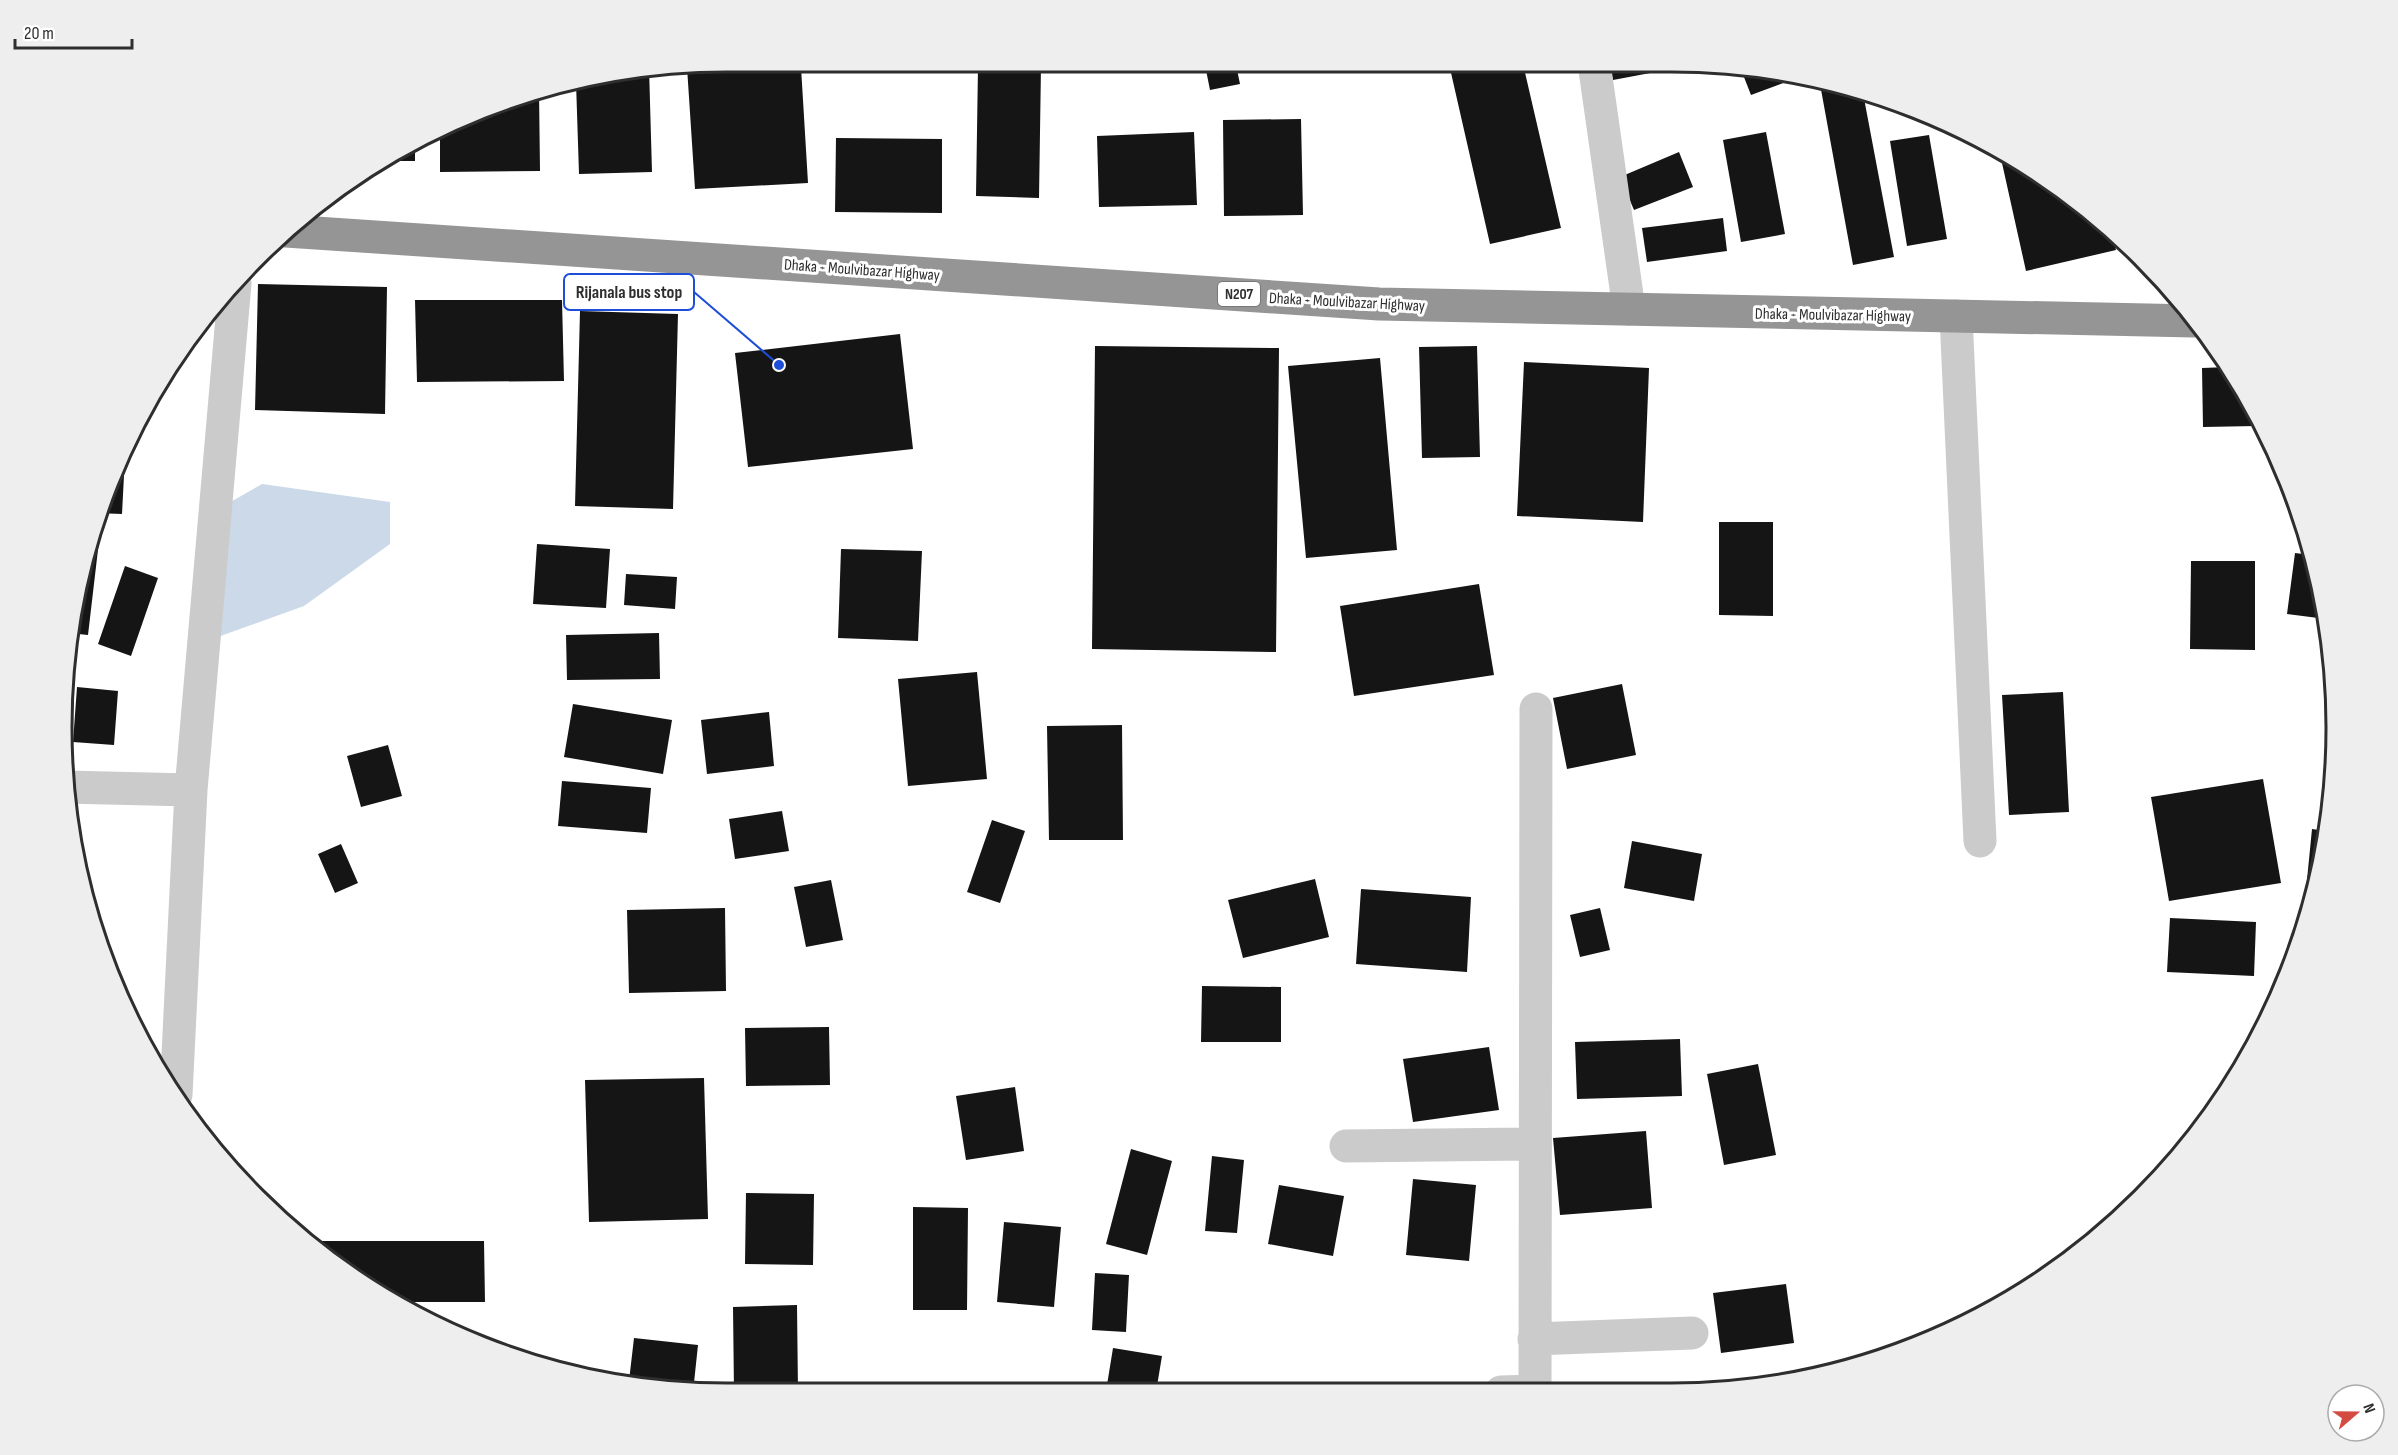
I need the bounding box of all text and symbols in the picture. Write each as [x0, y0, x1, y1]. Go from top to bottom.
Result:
scale bar [15, 12, 132, 50]
text: 20 m [24, 23, 54, 44]
street label: Dhaka - Moulvibazar Highway [783, 256, 941, 285]
callout: Rijanala bus stop [564, 274, 694, 310]
text: Rijanala bus stop [576, 282, 682, 303]
road number: N207 [1218, 282, 1260, 306]
street label: Dhaka - Moulvibazar Highway [1268, 289, 1425, 316]
street label: Dhaka - Moulvibazar Highway [1755, 305, 1911, 326]
north arrow [2326, 1383, 2386, 1443]
text: N [2358, 1401, 2379, 1416]

